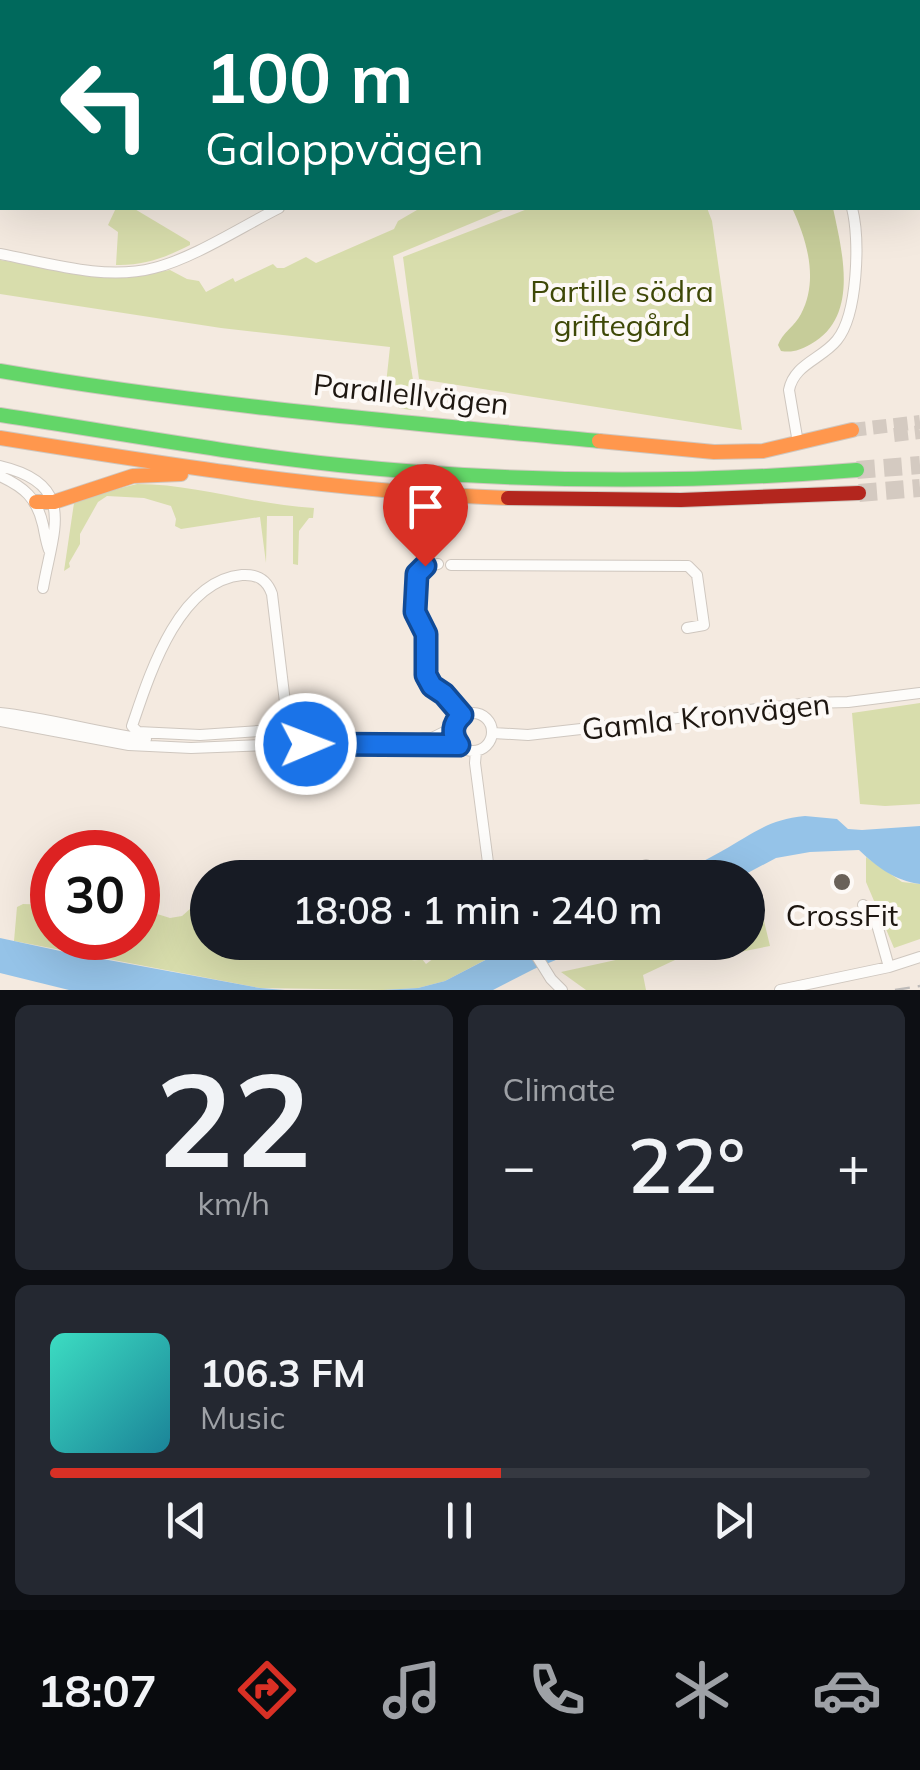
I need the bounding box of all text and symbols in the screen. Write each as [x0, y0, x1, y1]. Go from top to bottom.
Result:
text: 100 m [205, 33, 413, 121]
icon: left [40, 40, 170, 170]
text: Galoppvägen [205, 120, 484, 176]
park label: Partille södra griftegård [530, 272, 714, 344]
street label: Parallellvägen [311, 365, 511, 423]
pin [383, 464, 468, 567]
icon: arrive [398, 479, 453, 534]
street label: Gamla Kronvägen [580, 684, 832, 748]
position arrow [254, 692, 358, 796]
speed limit sign: 30 [30, 830, 160, 960]
marker: CrossFit [831, 871, 853, 893]
text: 18:08 · 1 min · 240 m [292, 886, 663, 934]
place label: CrossFit [786, 896, 898, 934]
text: 22 [156, 1036, 312, 1200]
text: Climate [503, 1069, 615, 1109]
text: 22° [627, 1118, 745, 1212]
text: − [503, 1131, 536, 1200]
text: + [837, 1131, 870, 1200]
text: km/h [198, 1183, 270, 1223]
text: 106.3 FM [200, 1349, 366, 1397]
text: Music [200, 1397, 285, 1437]
icon: previous [159, 1493, 214, 1548]
icon: pause [432, 1493, 487, 1548]
icon: next [706, 1493, 761, 1548]
icon: directions [232, 1655, 302, 1725]
icon: music [377, 1655, 447, 1725]
icon: phone [522, 1655, 592, 1725]
icon: climate [667, 1655, 737, 1725]
icon: car [812, 1655, 882, 1725]
text: 18:07 [38, 1662, 157, 1718]

